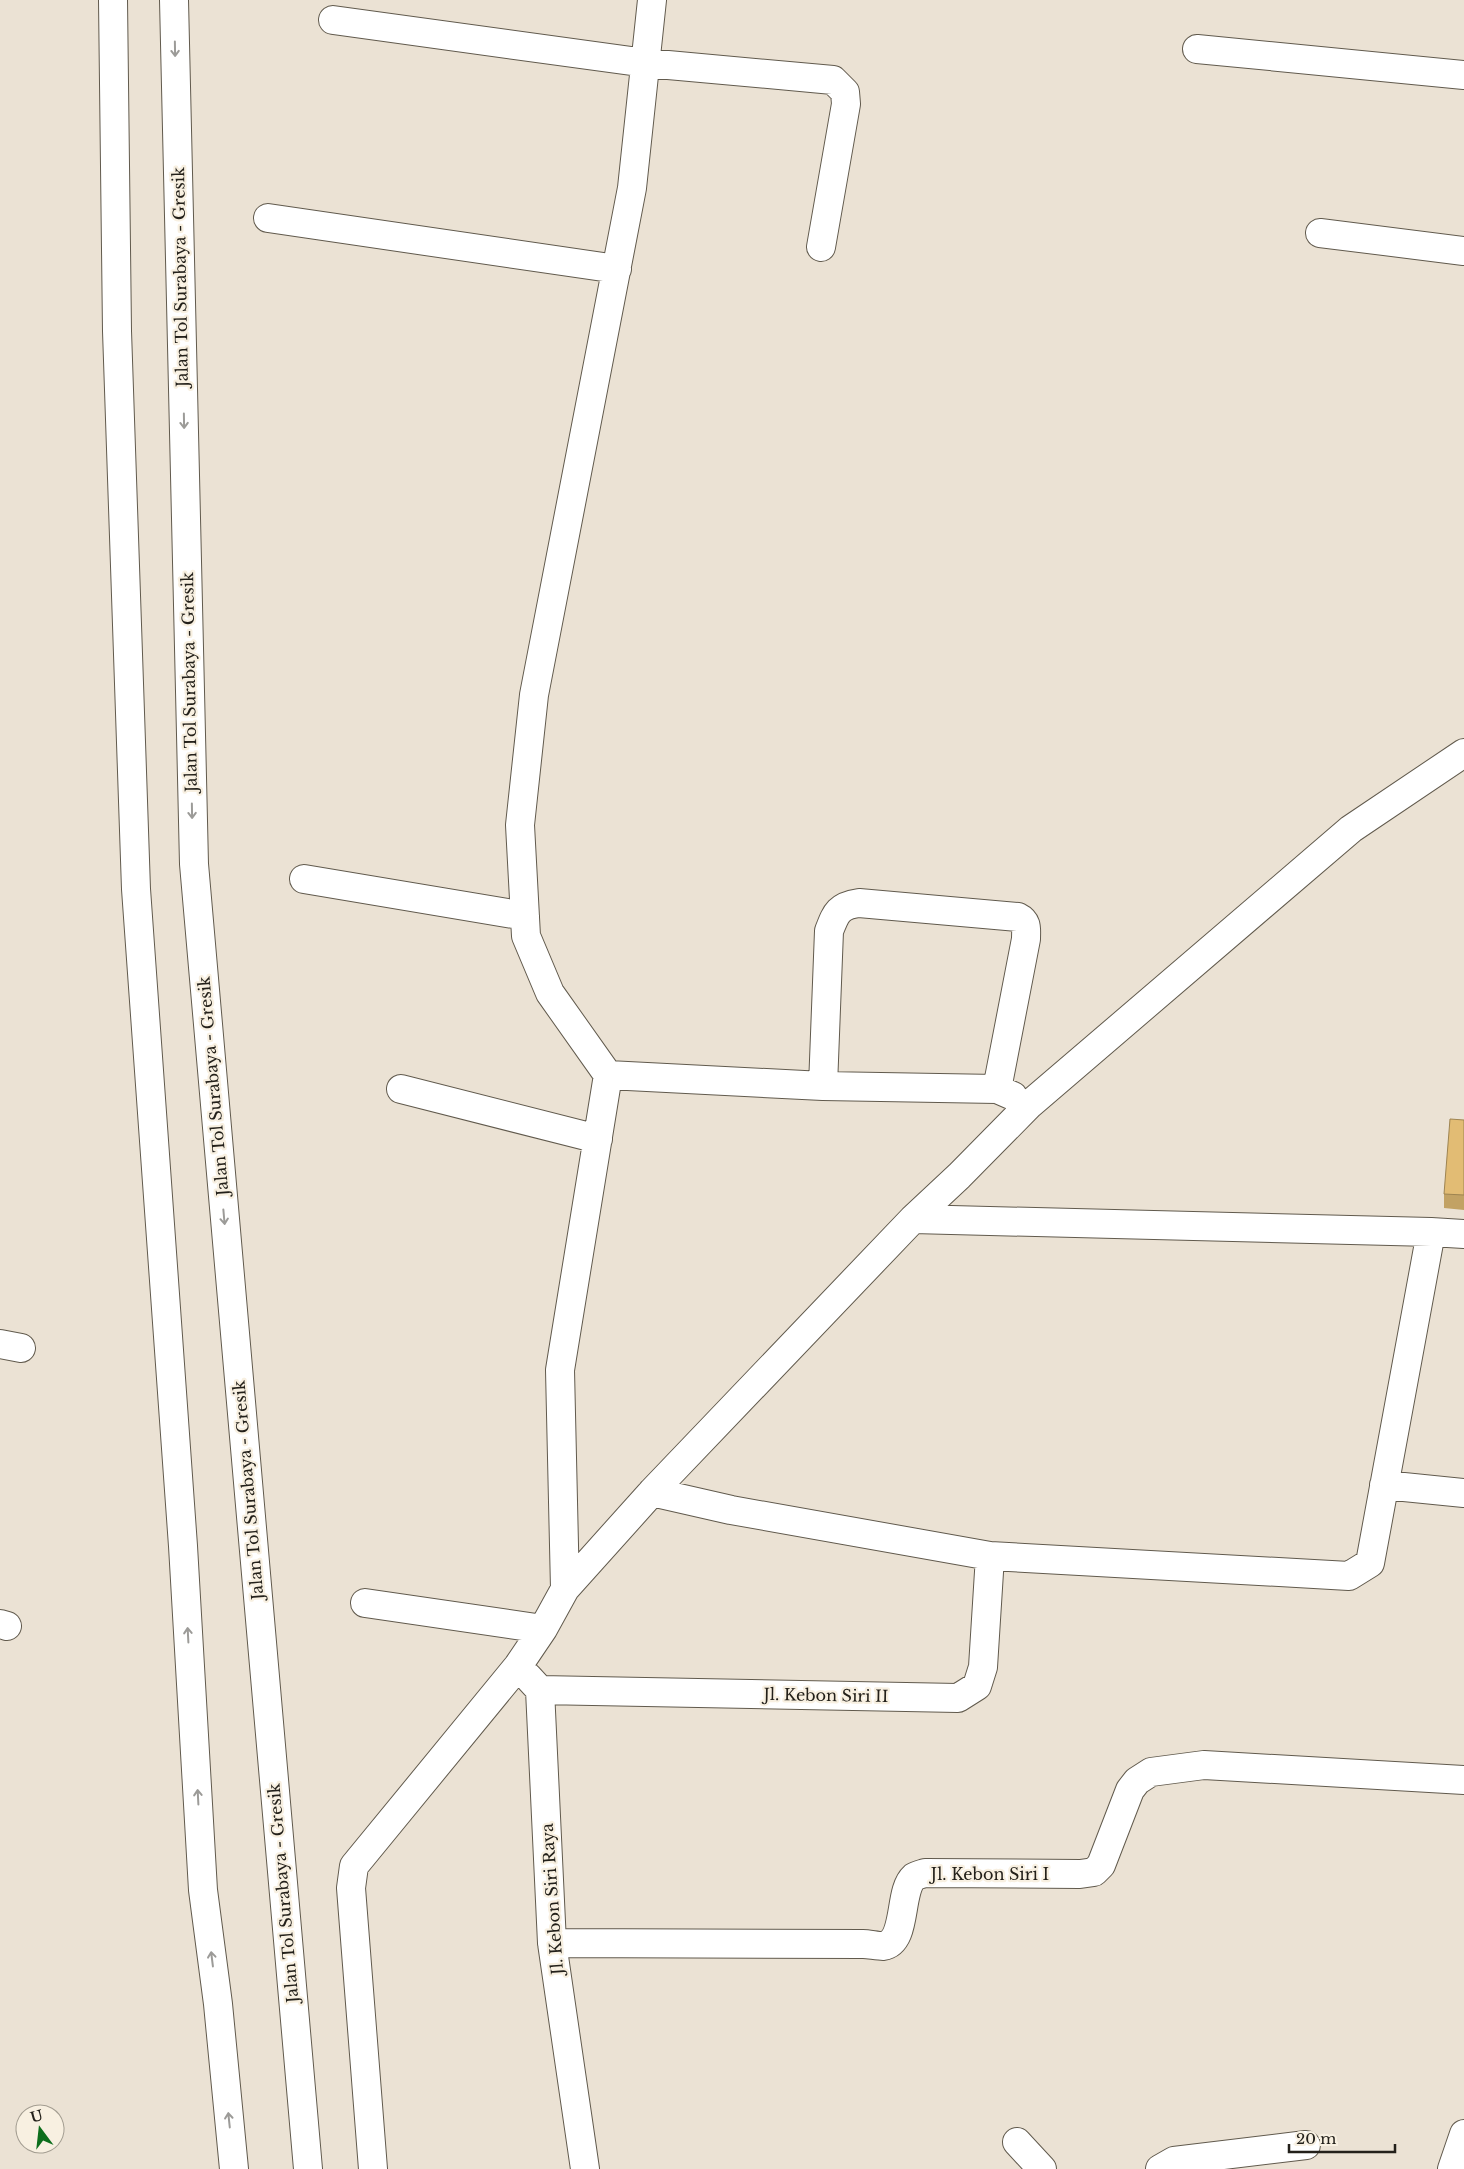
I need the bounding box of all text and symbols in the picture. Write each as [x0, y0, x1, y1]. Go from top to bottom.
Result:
one-way arrow [170, 40, 180, 56]
street label: Jalan Tol Surabaya - Gresik [168, 167, 192, 389]
one-way arrow [179, 413, 188, 429]
street label: Jalan Tol Surabaya - Gresik [177, 572, 201, 794]
one-way arrow [188, 803, 197, 819]
street label: Jalan Tol Surabaya - Gresik [193, 975, 233, 1199]
one-way arrow [220, 1209, 229, 1225]
street label: Jalan Tol Surabaya - Gresik [228, 1379, 268, 1603]
one-way arrow [184, 1627, 193, 1643]
street label: Jl. Kebon Siri II [761, 1684, 889, 1706]
street label: Jalan Tol Surabaya - Gresik [263, 1782, 303, 2006]
one-way arrow [193, 1789, 202, 1805]
street label: Jl. Kebon Siri Raya [537, 1823, 567, 1977]
street label: Jl. Kebon Siri I [929, 1864, 1049, 1884]
one-way arrow [207, 1951, 217, 1967]
north arrow [15, 2104, 65, 2154]
text: U [28, 2106, 46, 2127]
one-way arrow [224, 2113, 234, 2129]
scale bar [1289, 2122, 1395, 2154]
text: 20 m [1296, 2129, 1336, 2148]

